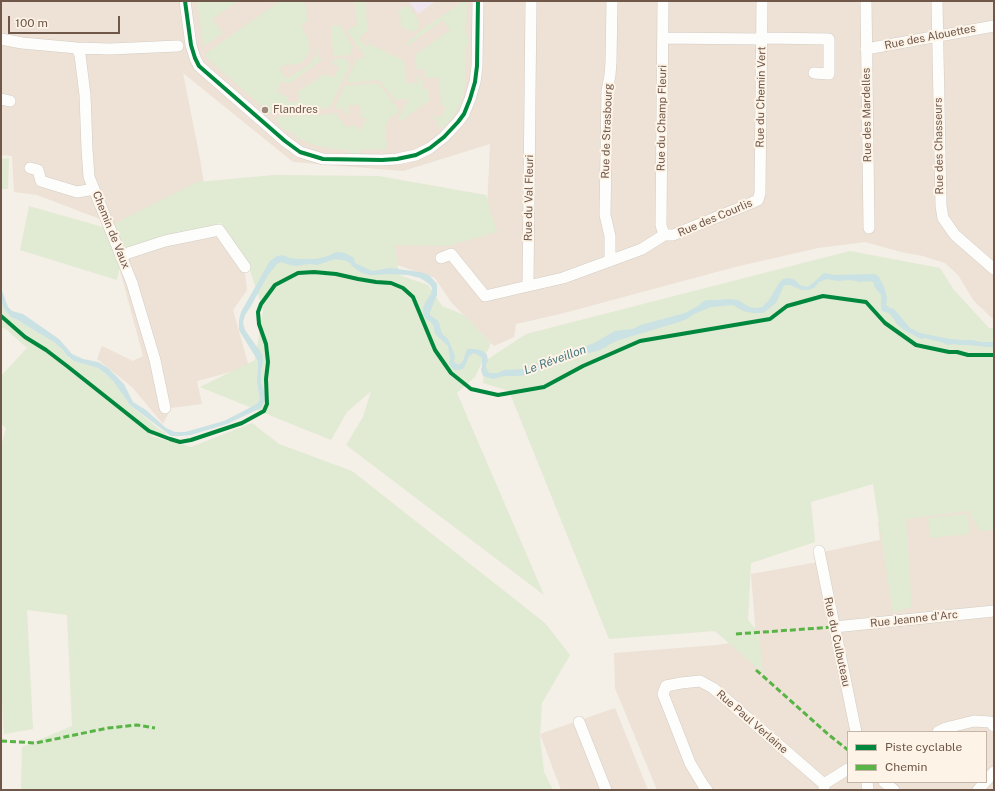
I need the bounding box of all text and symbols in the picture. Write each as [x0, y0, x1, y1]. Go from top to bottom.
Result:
scale bar [10, 8, 122, 34]
text: 100 m [15, 16, 48, 30]
street label: Rue des Alouettes [883, 22, 977, 52]
street label: Rue du Chemin Vert [754, 46, 768, 148]
street label: Rue du Champ Fleuri [654, 65, 670, 171]
street label: Rue des Mardelles [860, 68, 874, 162]
street label: Rue de Strasbourg [599, 83, 615, 179]
street label: Rue des Chasseurs [932, 97, 946, 195]
place label: Flandres [273, 103, 318, 117]
marker: Flandres [260, 105, 270, 115]
street label: Rue du Val Fleuri [522, 155, 536, 241]
street label: Chemin de Vaux [89, 189, 133, 271]
street label: Rue des Courlis [676, 196, 754, 240]
water label: Le Réveillon [522, 342, 588, 378]
street label: Rue du Culbuteau [821, 596, 853, 688]
street label: Rue Jeanne d'Arc [870, 608, 958, 630]
street label: Rue Paul Verlaine [714, 687, 790, 757]
legend [847, 731, 987, 783]
text: Piste cyclable [885, 740, 962, 754]
text: Chemin [885, 760, 927, 774]

